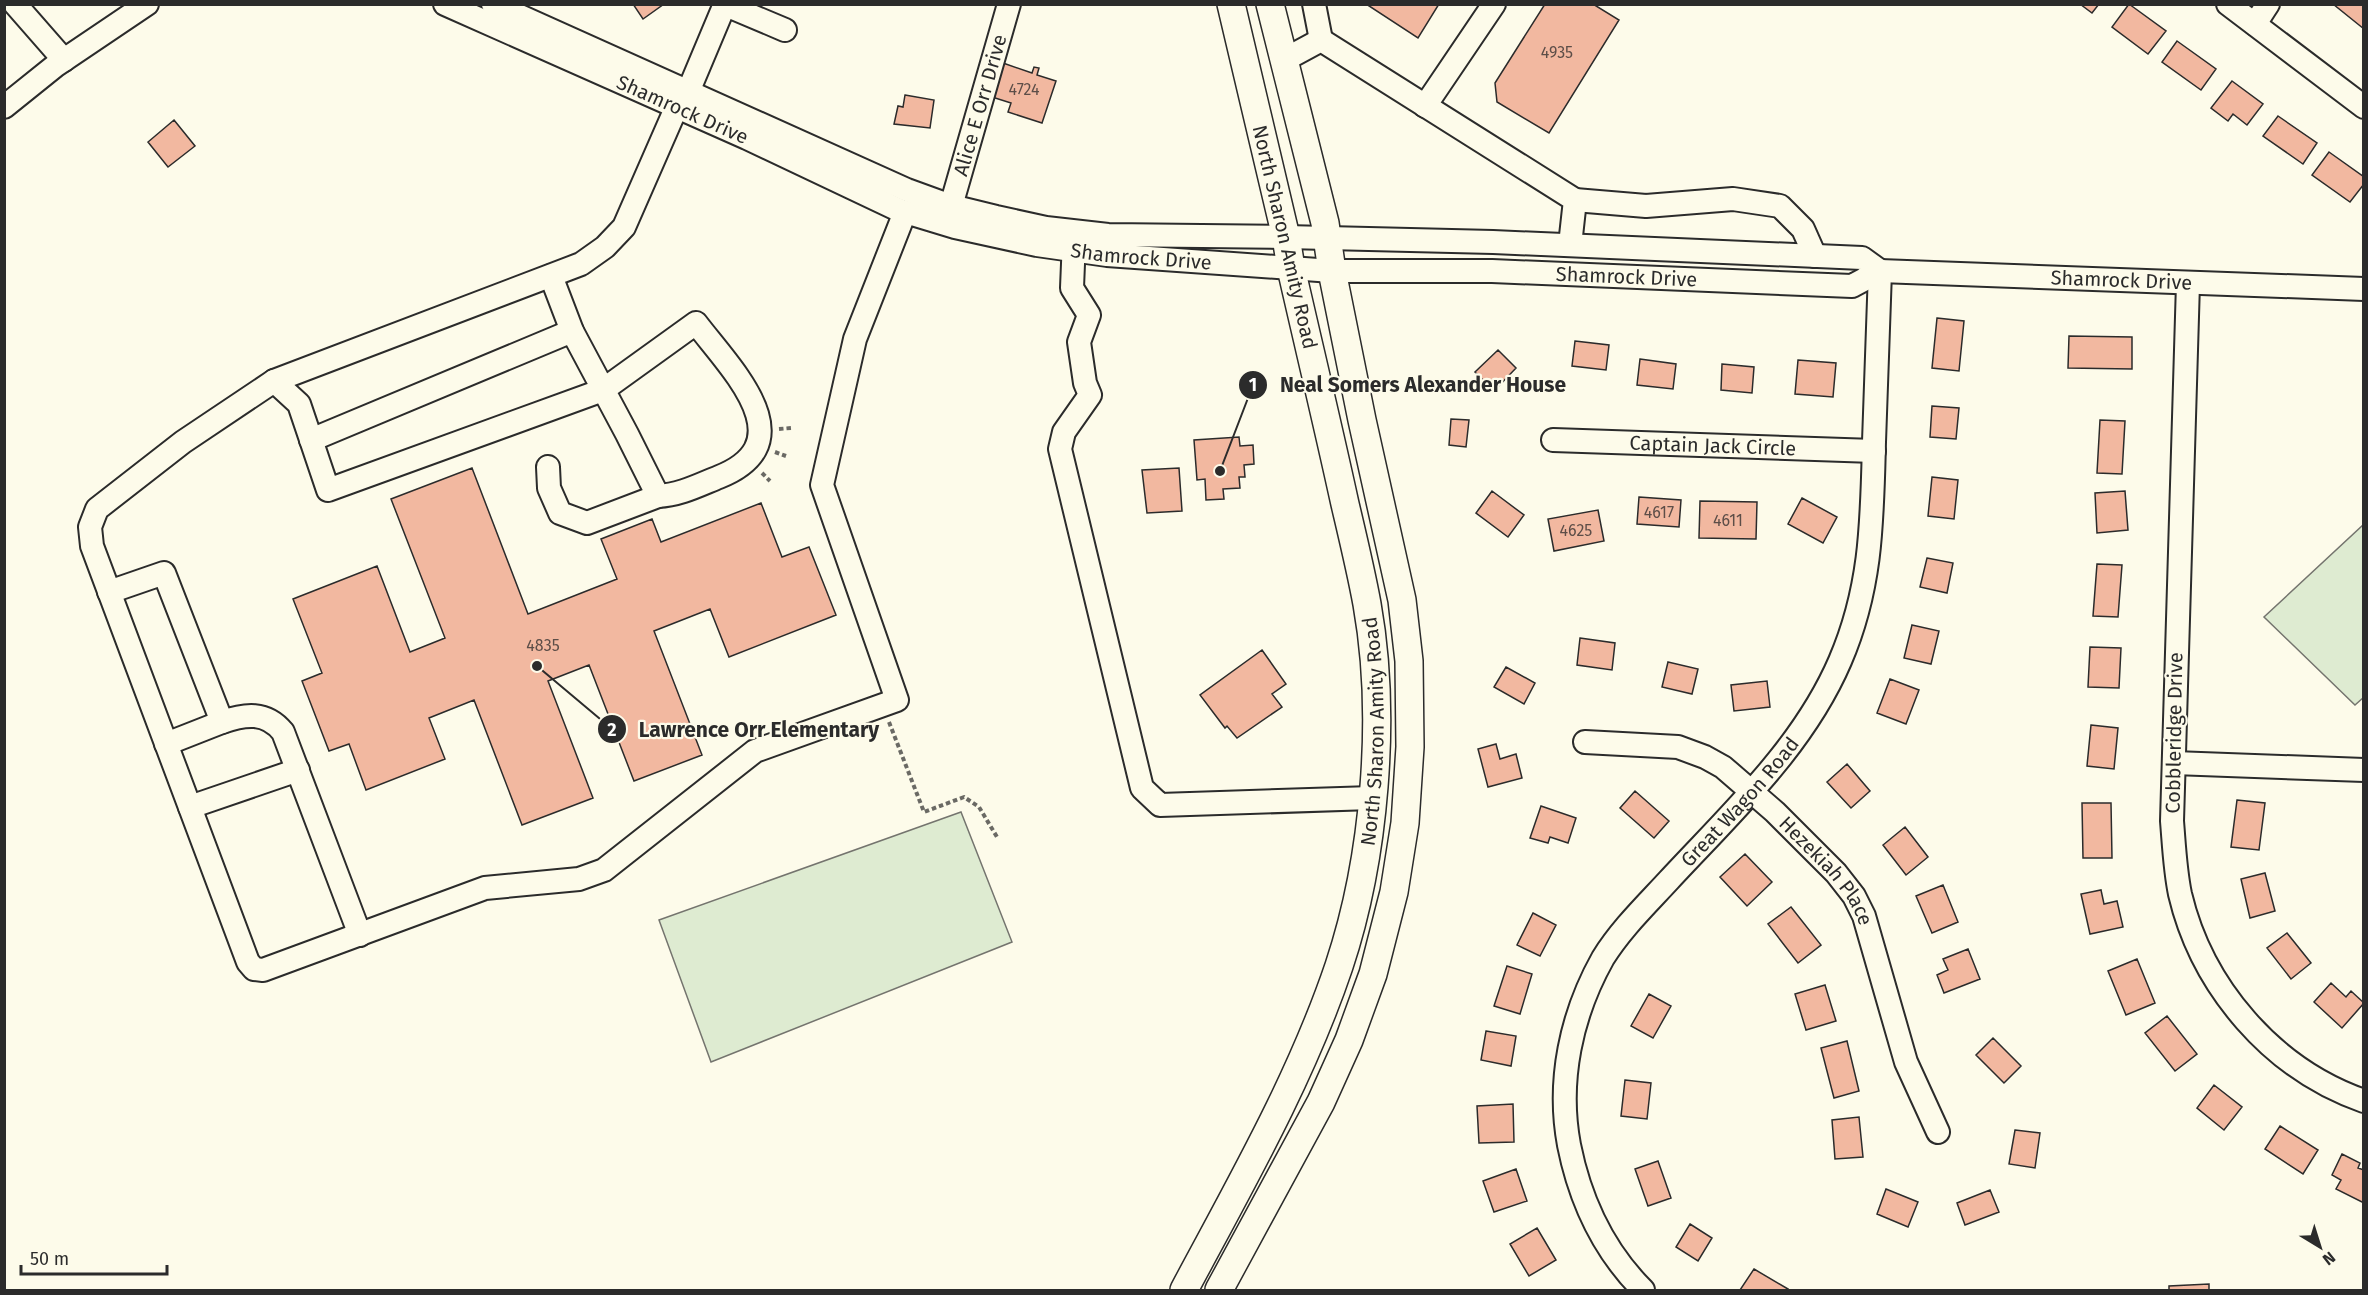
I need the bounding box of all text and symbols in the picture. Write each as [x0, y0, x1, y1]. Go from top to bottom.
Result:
street label: Alice E Orr Drive [948, 32, 1012, 179]
house number: 4935 [1541, 43, 1573, 62]
street label: Shamrock Drive [613, 70, 752, 149]
house number: 4724 [1009, 80, 1040, 99]
street label: North Sharon Amity Road [1248, 123, 1322, 351]
street label: Shamrock Drive [1069, 238, 1213, 274]
street label: Shamrock Drive [1555, 262, 1698, 292]
street label: Shamrock Drive [2050, 265, 2193, 295]
callout: Neal Somers Alexander House [1238, 366, 1578, 405]
text: Neal Somers Alexander House [1280, 372, 1567, 398]
text: 1 [1249, 374, 1257, 396]
street label: Captain Jack Circle [1629, 431, 1797, 460]
house number: 4617 [1644, 503, 1674, 522]
house number: 4611 [1713, 511, 1743, 530]
house number: 4625 [1560, 521, 1592, 540]
street label: North Sharon Amity Road [1355, 615, 1389, 847]
house number: 4835 [526, 636, 560, 655]
street label: Cobbleridge Drive [2161, 652, 2187, 814]
callout: Lawrence Orr Elementary [597, 710, 891, 749]
text: Lawrence Orr Elementary [639, 717, 879, 743]
text: 2 [607, 719, 617, 741]
street label: Great Wagon Road [1676, 732, 1804, 872]
street label: Hezekiah Place [1774, 811, 1878, 928]
north arrow [2290, 1217, 2350, 1277]
scale bar [21, 1238, 166, 1276]
text: 50 m [30, 1248, 69, 1270]
text: N [2319, 1248, 2339, 1269]

